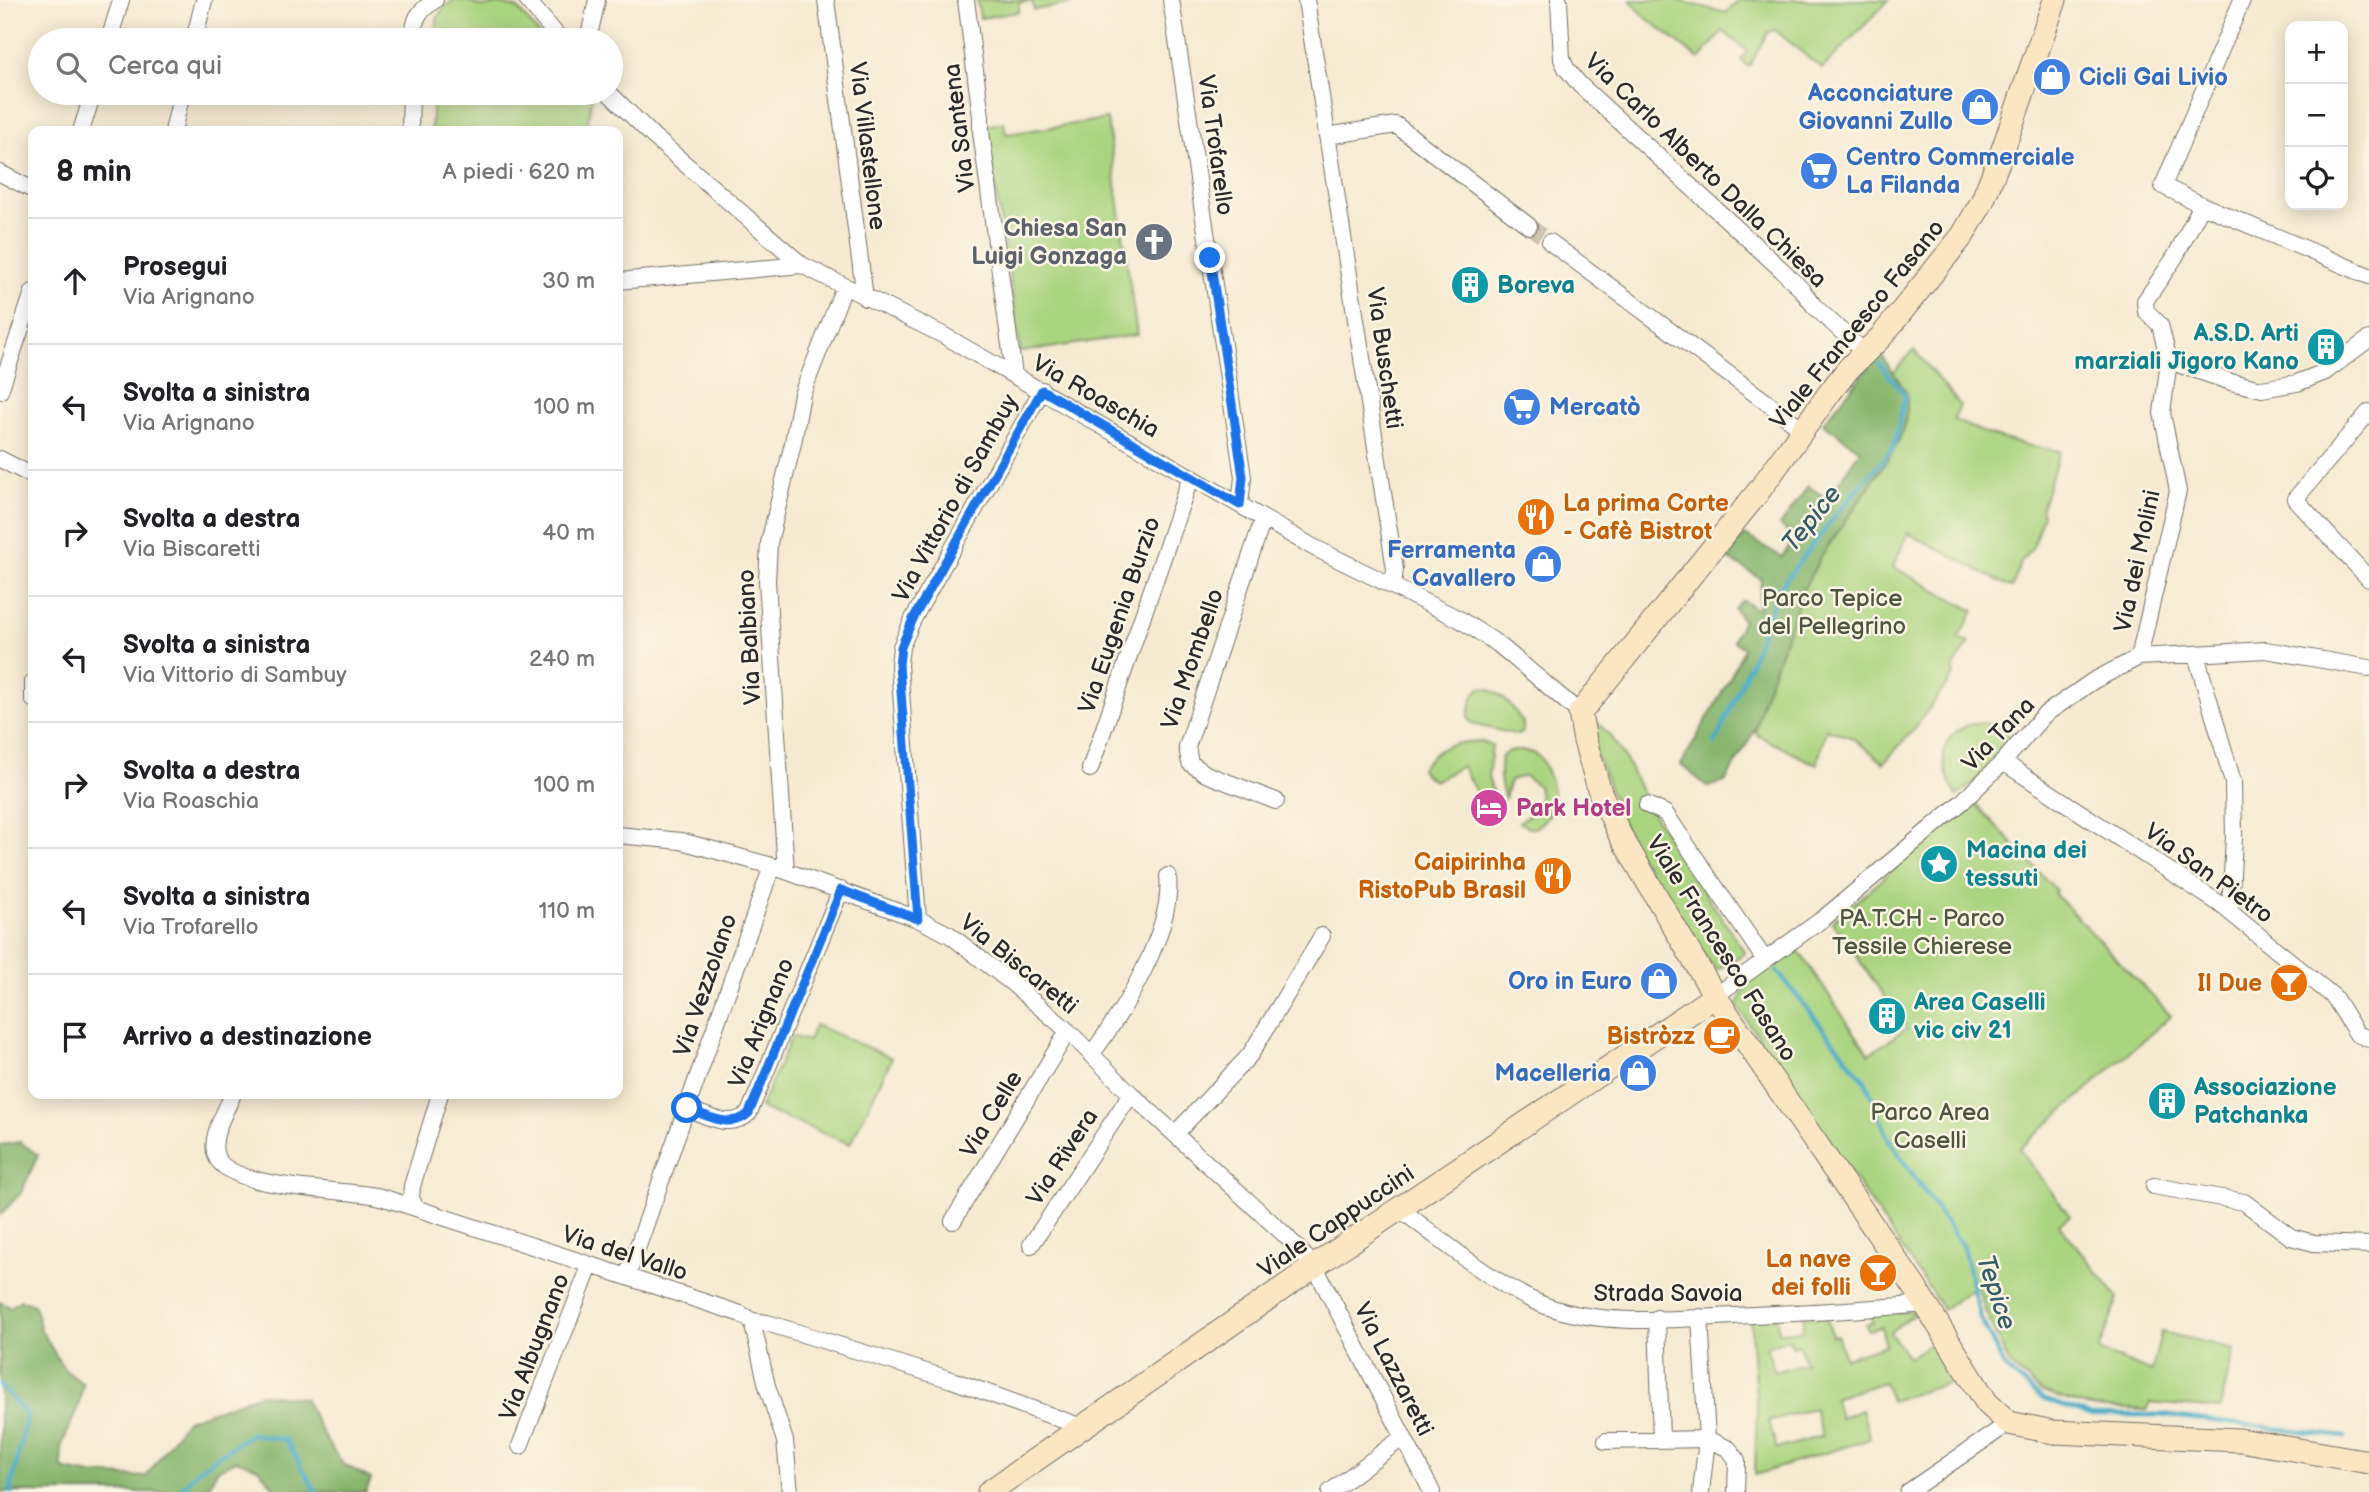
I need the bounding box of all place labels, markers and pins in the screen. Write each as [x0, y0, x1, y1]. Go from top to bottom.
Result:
shop icon: Cicli Gai Livio [2031, 56, 2073, 98]
place label: Cicli Gai Livio [2079, 63, 2228, 92]
place label: Acconciature Giovanni Zullo [1799, 79, 1953, 136]
shop icon: Acconciature Giovanni Zullo [1959, 86, 2001, 128]
place label: Centro Commerciale La Filanda [1846, 143, 2075, 200]
supermarket icon: Centro Commerciale La Filanda [1798, 150, 1840, 192]
place label: Chiesa San Luigi Gonzaga [971, 214, 1127, 271]
church icon: Chiesa San Luigi Gonzaga [1133, 221, 1175, 263]
building icon: Boreva [1449, 264, 1491, 306]
place label: Boreva [1497, 271, 1575, 300]
place label: A.S.D. Arti marziali Jigoro Kano [2074, 319, 2299, 376]
building icon: A.S.D. Arti marziali Jigoro Kano [2305, 326, 2347, 368]
supermarket icon: Mercatò [1501, 386, 1543, 428]
place label: Mercatò [1549, 393, 1641, 422]
place label: La prima Corte - Cafè Bistrot [1563, 489, 1729, 546]
restaurant icon: La prima Corte - Cafè Bistrot [1515, 496, 1557, 538]
place label: Ferramenta Cavallero [1387, 536, 1516, 593]
shop icon: Ferramenta Cavallero [1522, 543, 1564, 585]
hotel icon: Park Hotel [1468, 787, 1510, 829]
place label: Park Hotel [1516, 794, 1631, 823]
place label: Macina dei tessuti [1965, 836, 2087, 893]
place icon: Macina dei tessuti [1918, 843, 1960, 885]
place label: Caipirinha RistoPub Brasil [1358, 848, 1526, 905]
restaurant icon: Caipirinha RistoPub Brasil [1532, 855, 1574, 897]
shop icon: Oro in Euro [1638, 960, 1680, 1002]
bar icon: Il Due [2268, 962, 2310, 1004]
place label: Oro in Euro [1508, 967, 1632, 996]
place label: Il Due [2197, 969, 2262, 998]
place label: Area Caselli vic civ 21 [1913, 988, 2046, 1045]
building icon: Area Caselli vic civ 21 [1866, 995, 1908, 1037]
cafe icon: Bistròzz [1701, 1015, 1743, 1057]
place label: Bistròzz [1607, 1022, 1695, 1051]
shop icon: Macelleria [1617, 1052, 1659, 1094]
place label: Macelleria [1495, 1059, 1611, 1088]
place label: Associazione Patchanka [2193, 1073, 2337, 1130]
building icon: Associazione Patchanka [2146, 1080, 2188, 1122]
place label: La nave dei folli [1765, 1245, 1851, 1302]
bar icon: La nave dei folli [1857, 1252, 1899, 1294]

